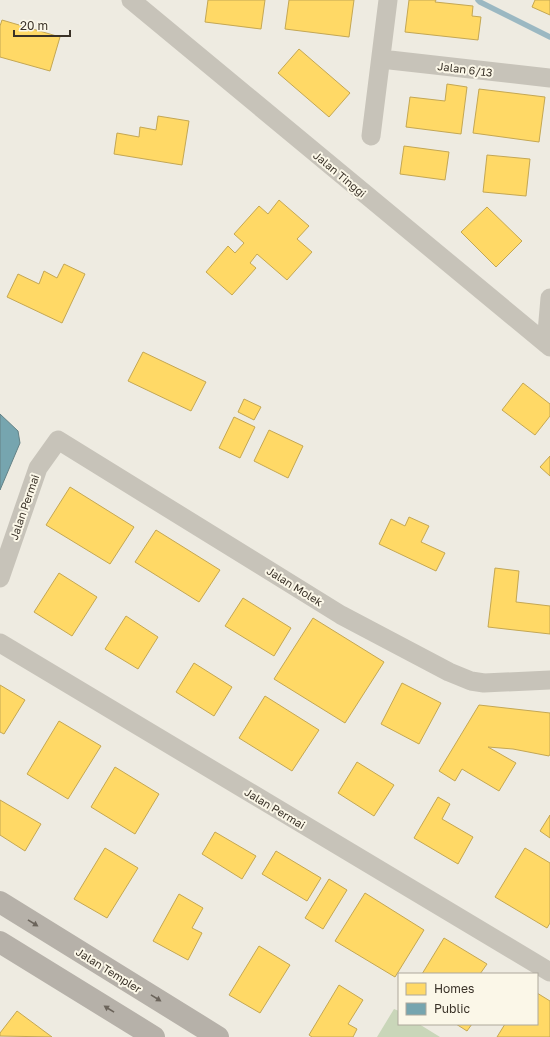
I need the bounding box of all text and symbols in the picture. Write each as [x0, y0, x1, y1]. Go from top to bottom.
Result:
scale bar [14, 12, 70, 38]
text: 20 m [20, 18, 48, 33]
street label: Jalan 6/13 [437, 59, 493, 79]
street label: Jalan Tinggi [311, 148, 369, 200]
street label: Jalan Permai [7, 473, 41, 541]
street label: Jalan Molek [265, 564, 325, 608]
street label: Jalan Permai [242, 785, 308, 831]
one-way arrow [28, 919, 38, 927]
street label: Jalan Templer [74, 945, 145, 996]
legend [398, 973, 538, 1025]
text: Homes [434, 981, 474, 996]
one-way arrow [150, 995, 162, 1002]
text: Public [434, 1001, 471, 1016]
one-way arrow [103, 1006, 115, 1013]

